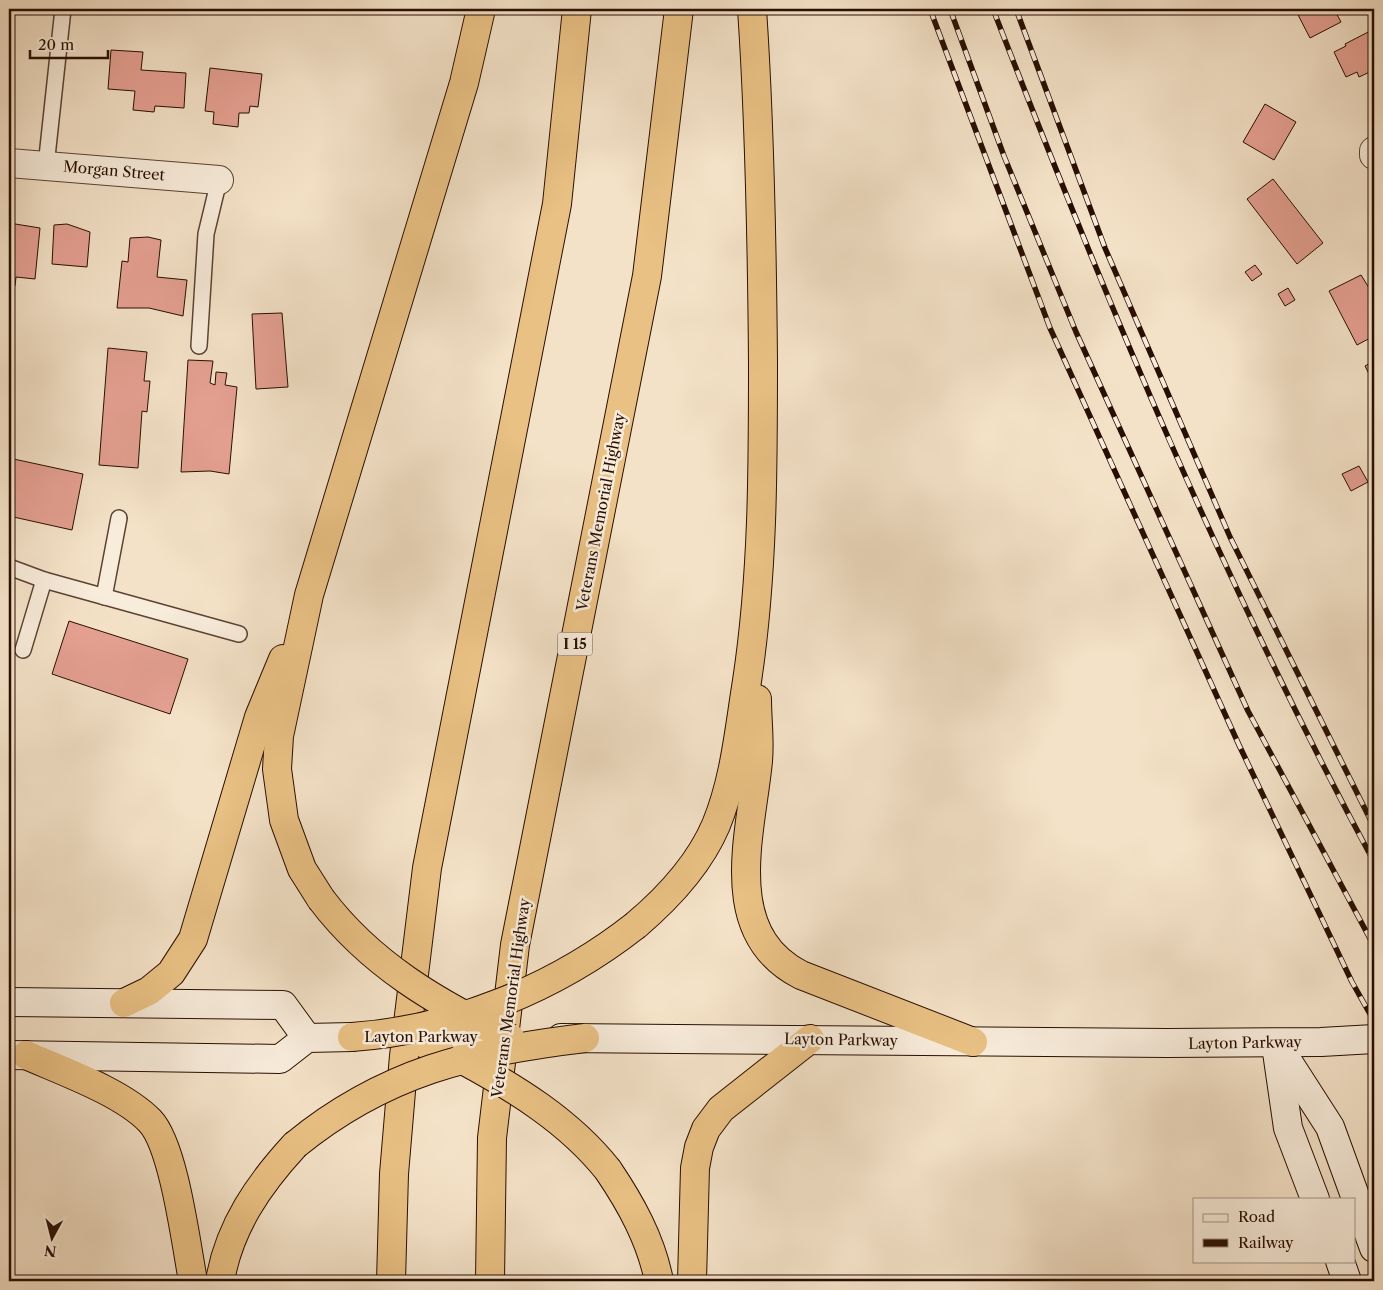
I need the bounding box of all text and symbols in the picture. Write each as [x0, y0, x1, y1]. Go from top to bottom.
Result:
scale bar [30, 28, 108, 60]
text: 20 m [38, 35, 74, 54]
street label: Morgan Street [62, 157, 166, 184]
street label: Veterans Memorial Highway [572, 411, 629, 614]
road number: I 15 [558, 633, 592, 656]
street label: Veterans Memorial Highway [487, 896, 534, 1100]
street label: Layton Parkway [364, 1027, 478, 1046]
street label: Layton Parkway [784, 1029, 899, 1050]
street label: Layton Parkway [1188, 1032, 1303, 1053]
legend [1193, 1198, 1356, 1262]
text: Road [1238, 1207, 1275, 1226]
north arrow [28, 1212, 78, 1262]
text: Railway [1238, 1233, 1294, 1252]
text: N [43, 1241, 58, 1261]

